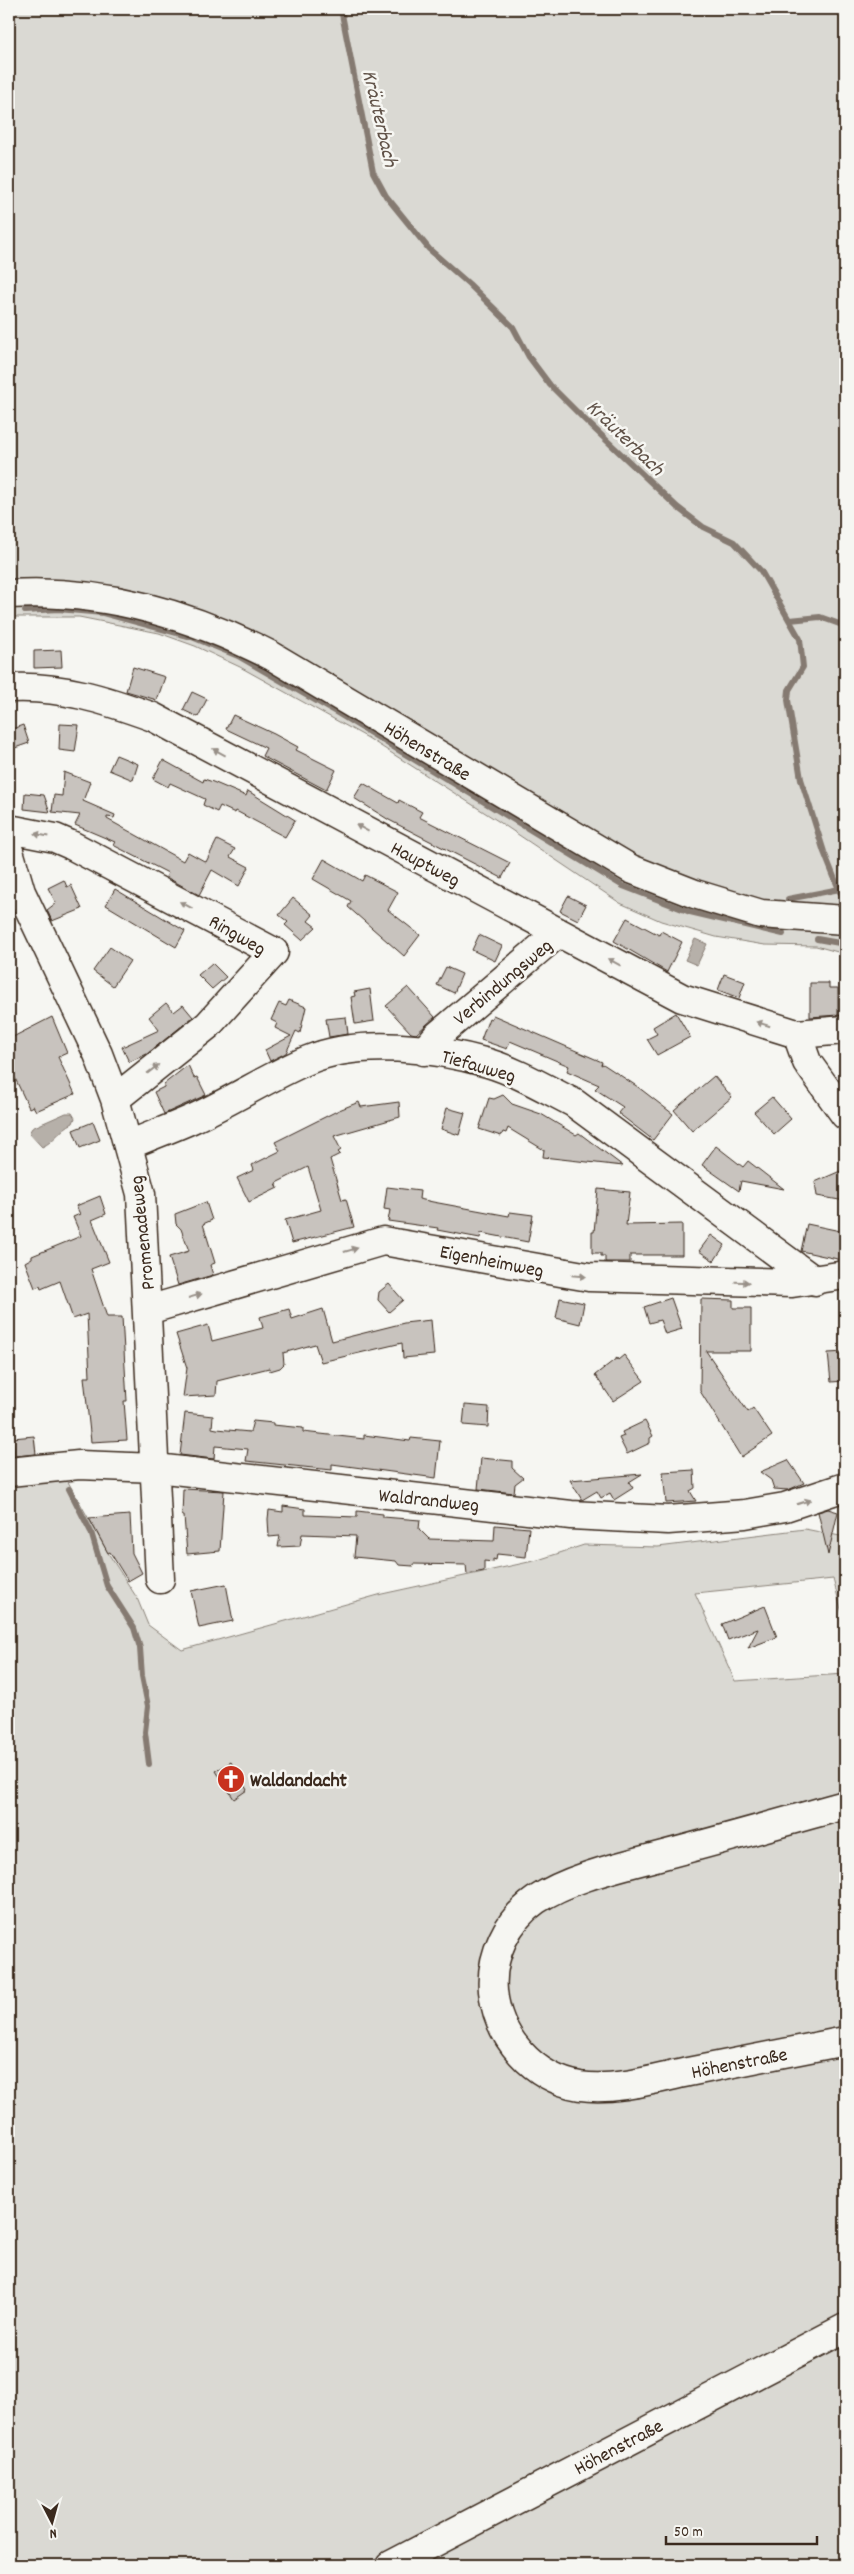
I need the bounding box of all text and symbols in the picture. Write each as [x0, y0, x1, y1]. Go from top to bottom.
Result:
water label: Kräuterbach [352, 67, 404, 172]
water label: Kräuterbach [578, 394, 671, 485]
street label: Höhenstraße [378, 716, 476, 790]
one-way arrow [211, 748, 226, 756]
one-way arrow [355, 824, 369, 832]
one-way arrow [32, 830, 48, 838]
street label: Hauptweg [385, 836, 464, 896]
one-way arrow [179, 901, 193, 910]
street label: Ringweg [203, 909, 270, 964]
street label: Verbindungsweg [448, 933, 560, 1033]
one-way arrow [606, 958, 621, 966]
one-way arrow [756, 1019, 771, 1027]
street label: Tiefauweg [438, 1044, 519, 1092]
one-way arrow [146, 1063, 159, 1074]
street label: Promenadeweg [124, 1174, 164, 1291]
street label: Eigenheimweg [437, 1239, 546, 1287]
one-way arrow [344, 1246, 359, 1254]
one-way arrow [571, 1272, 587, 1280]
one-way arrow [734, 1278, 750, 1286]
one-way arrow [188, 1292, 203, 1300]
street label: Waldrandweg [377, 1483, 480, 1521]
one-way arrow [797, 1497, 812, 1505]
church icon: Waldandacht [216, 1764, 246, 1794]
place label: Waldandacht [250, 1768, 348, 1796]
street label: Höhenstraße [689, 2042, 790, 2088]
street label: Höhenstraße [570, 2413, 669, 2484]
north arrow [28, 2496, 78, 2546]
scale bar [666, 2514, 818, 2546]
text: 50 m [674, 2522, 703, 2544]
text: N [49, 2523, 58, 2543]

